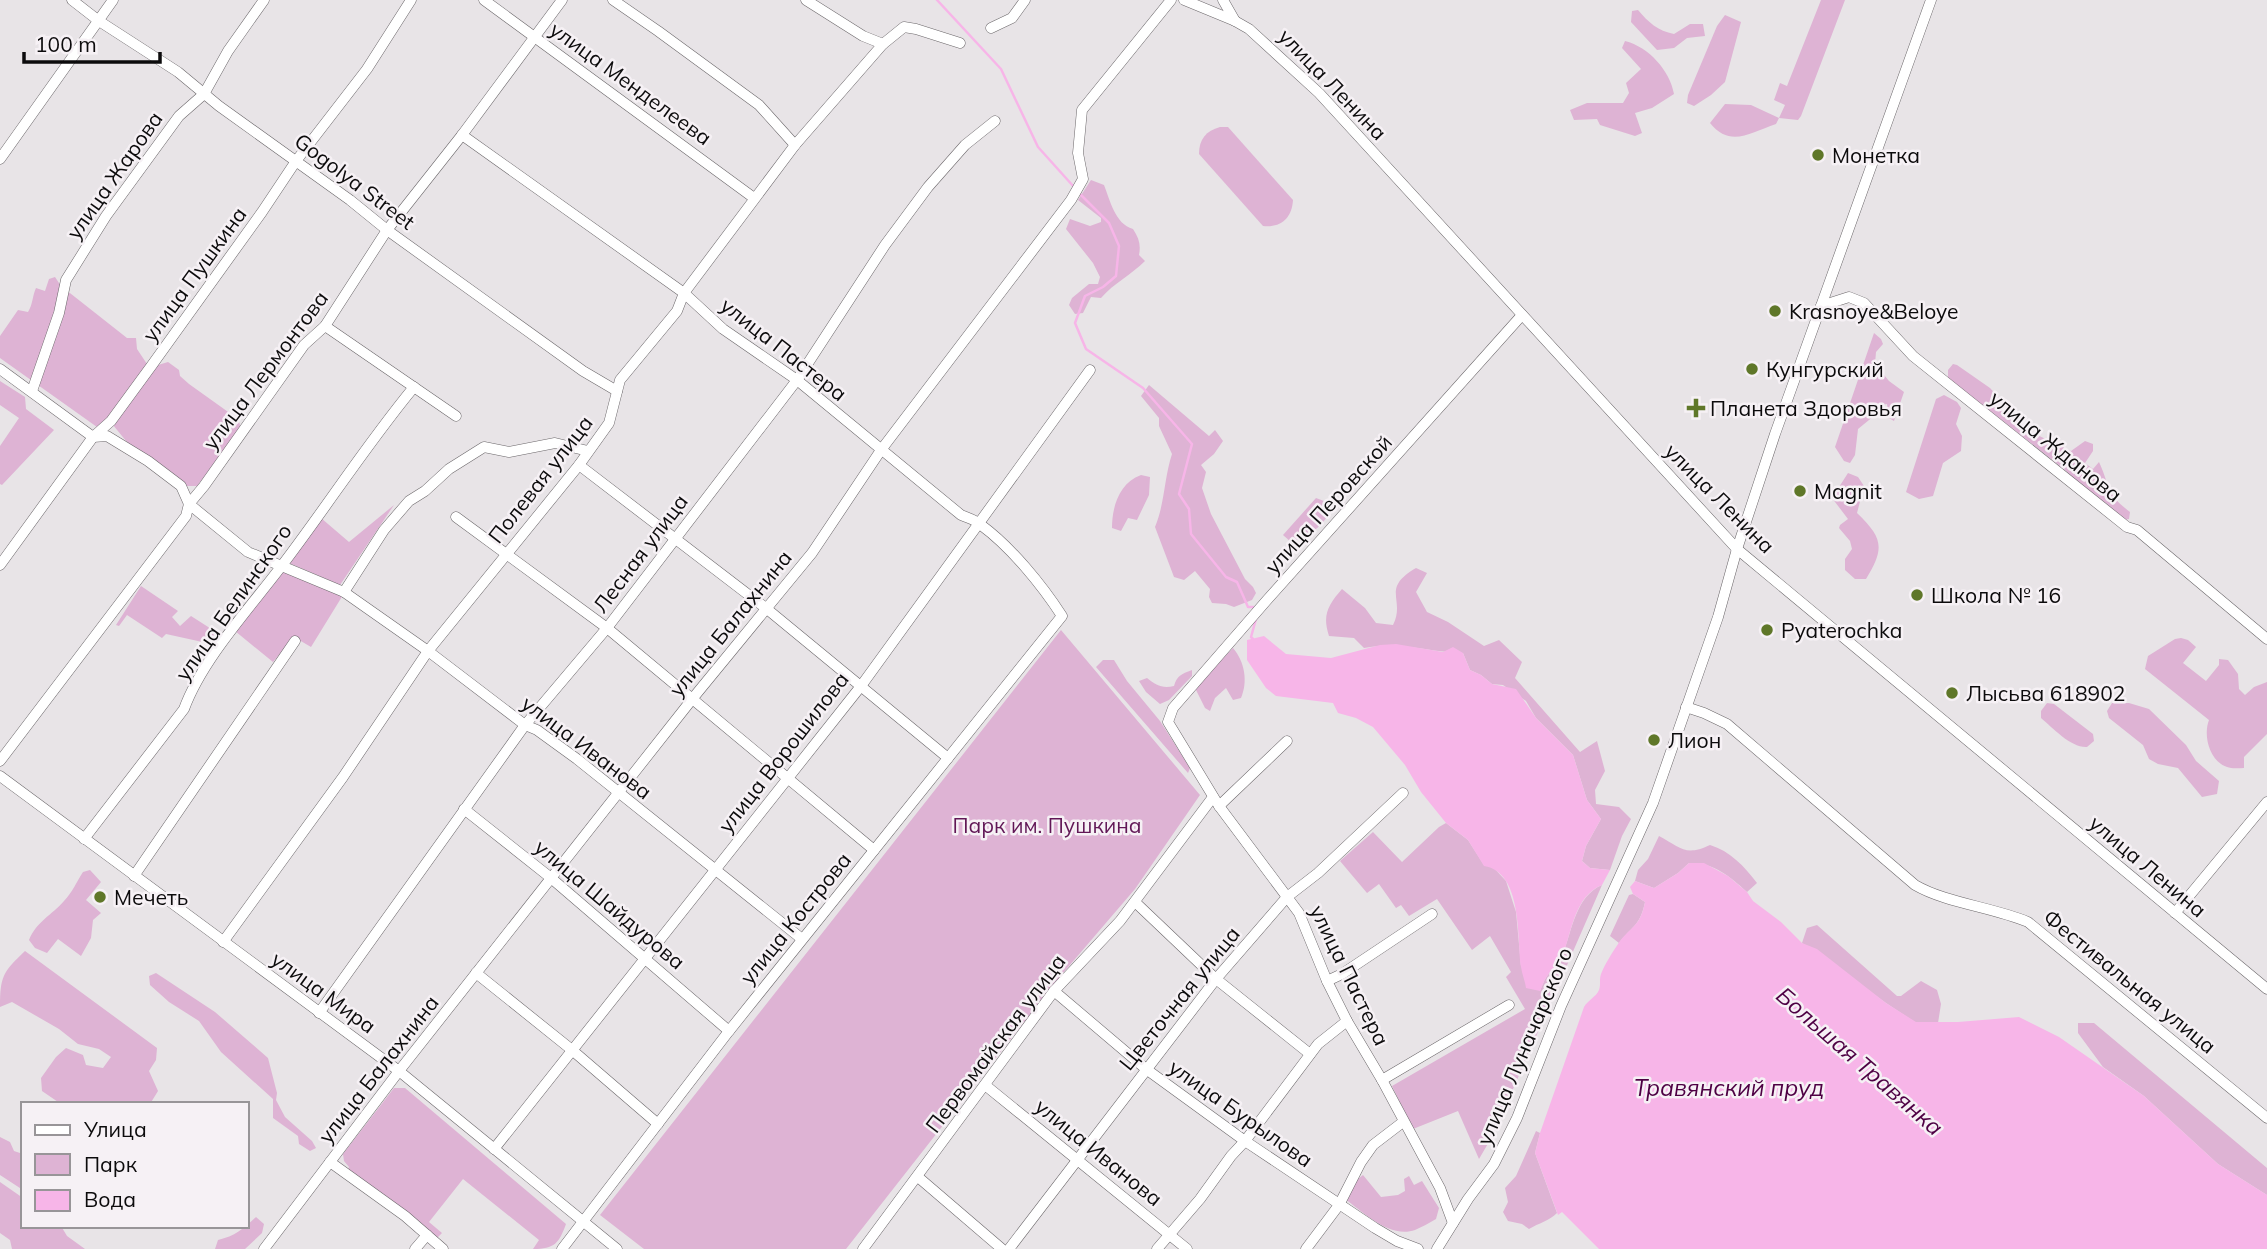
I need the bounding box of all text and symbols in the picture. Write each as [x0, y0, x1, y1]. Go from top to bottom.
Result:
street label: улица Менделеева [545, 16, 717, 150]
scale bar [24, 21, 161, 65]
street label: улица Ленина [1273, 23, 1393, 145]
text: 100 m [35, 31, 97, 57]
street label: улица Жарова [60, 106, 168, 244]
street label: Gogolya Street [290, 127, 420, 235]
place label: Монетка [1832, 142, 1920, 168]
marker: Монетка [1810, 147, 1826, 163]
street label: улица Пушкина [136, 201, 252, 347]
street label: улица Лермонтова [197, 285, 333, 455]
street label: улица Пастера [716, 292, 852, 406]
place label: Krasnoye&Beloye [1789, 298, 1958, 324]
marker: Krasnoye&Beloye [1767, 303, 1783, 319]
place label: Кунгурский [1766, 356, 1884, 382]
marker: Кунгурский [1744, 361, 1760, 377]
street label: улица Жданова [1985, 385, 2127, 507]
place label: Планета Здоровья [1710, 395, 1902, 421]
marker: Планета Здоровья [1688, 400, 1704, 416]
street label: Полевая улица [482, 410, 598, 548]
street label: улица Перовской [1259, 429, 1397, 579]
street label: улица Ленина [1660, 438, 1780, 558]
place label: Magnit [1814, 478, 1882, 504]
marker: Magnit [1792, 483, 1808, 499]
street label: Лесная улица [587, 489, 693, 617]
street label: улица Белинского [169, 519, 297, 685]
street label: улица Балахнина [663, 545, 797, 701]
place label: Школа № 16 [1931, 582, 2061, 608]
marker: Школа № 16 [1909, 587, 1925, 603]
place label: Pyaterochka [1781, 617, 1902, 643]
marker: Pyaterochka [1759, 622, 1775, 638]
street label: улица Ворошилова [712, 666, 854, 838]
place label: Лысьва 618902 [1966, 680, 2125, 706]
marker: Лысьва 618902 [1944, 685, 1960, 701]
street label: улица Иванова [517, 690, 657, 804]
place label: Лион [1668, 727, 1721, 753]
marker: Лион [1646, 732, 1662, 748]
street label: улица Ленина [2084, 810, 2212, 922]
park label: Парк им. Пушкина [952, 812, 1142, 838]
street label: улица Шайдурова [529, 833, 691, 975]
street label: улица Кострова [734, 847, 856, 989]
place label: Мечеть [114, 884, 188, 910]
marker: Мечеть [92, 889, 108, 905]
street label: улица Пастера [1305, 901, 1395, 1049]
street label: Фестивальная улица [2038, 903, 2222, 1059]
street label: Цветочная улица [1113, 921, 1245, 1075]
street label: улица Луначарского [1471, 943, 1577, 1149]
street label: улица Мира [267, 945, 381, 1039]
street label: Первомайская улица [919, 949, 1071, 1137]
water label: Большая Травянка [1770, 980, 1950, 1142]
street label: улица Балахнина [312, 990, 444, 1148]
street label: улица Бурылова [1164, 1054, 1318, 1172]
water label: Травянский пруд [1634, 1073, 1824, 1102]
street label: улица Иванова [1030, 1093, 1168, 1211]
legend [21, 1102, 248, 1228]
text: Улица [83, 1116, 147, 1142]
text: Парк [84, 1151, 138, 1177]
text: Вода [84, 1186, 136, 1212]

